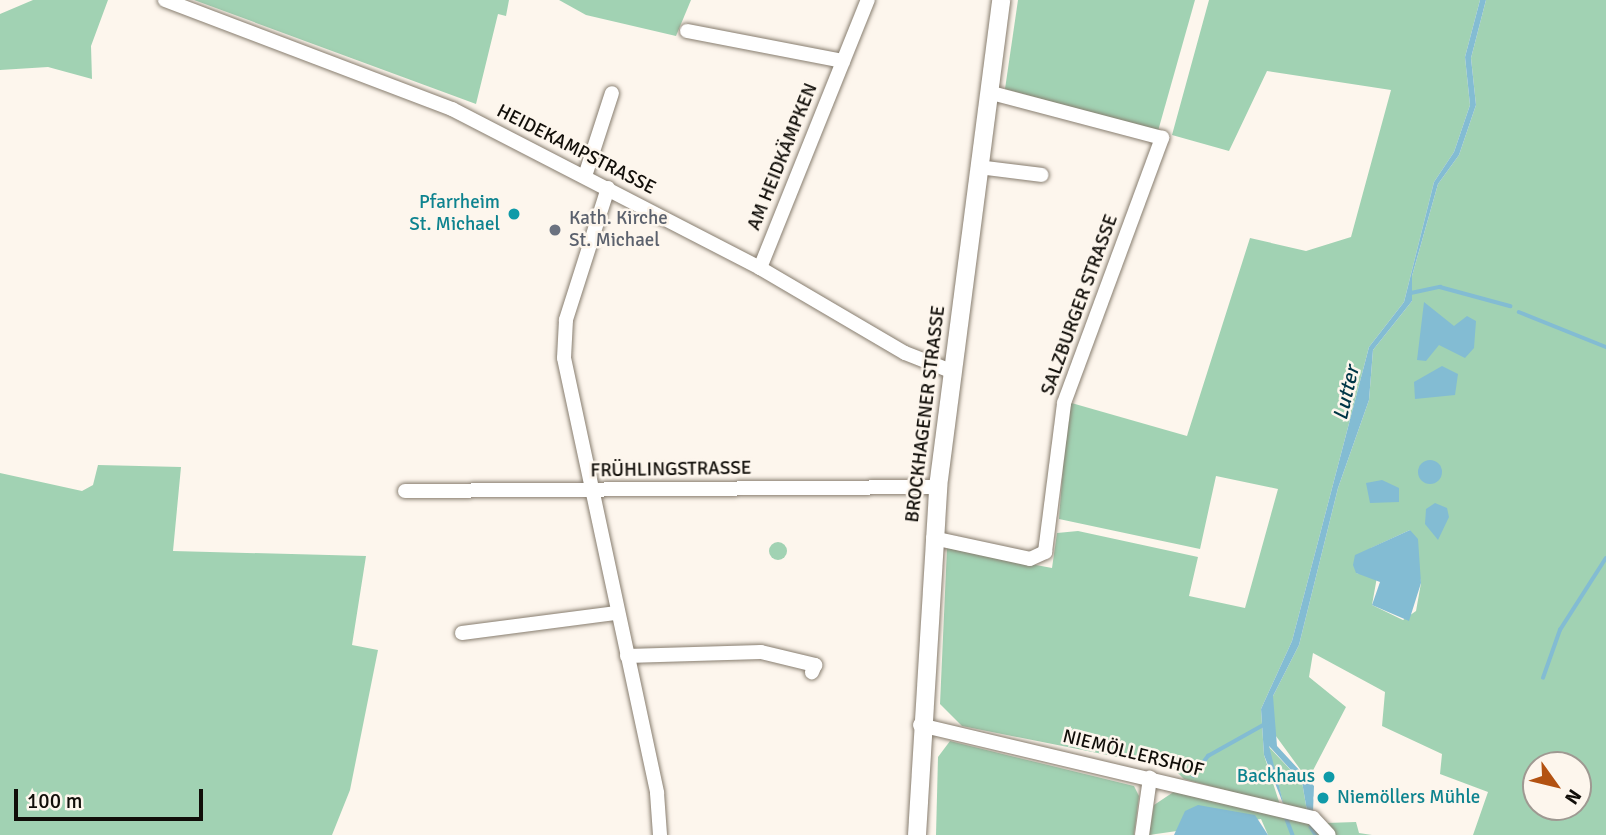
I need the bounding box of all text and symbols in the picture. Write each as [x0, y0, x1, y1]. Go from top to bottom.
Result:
street label: AM HEIDKÄMPKEN [743, 80, 823, 234]
street label: HEIDEKAMPSTRASSE [493, 100, 659, 200]
place label: Pfarrheim St. Michael [409, 192, 500, 236]
marker: Pfarrheim St. Michael [506, 206, 522, 222]
place label: Kath. Kirche St. Michael [569, 208, 668, 252]
street label: SALZBURGER STRASSE [1037, 211, 1123, 399]
marker: Kath. Kirche St. Michael [547, 222, 563, 238]
street label: BROCKHAGENER STRASSE [901, 304, 951, 524]
water label: Lutter [1328, 364, 1364, 422]
street label: FRÜHLINGSTRASSE [590, 457, 752, 483]
street label: NIEMÖLLERSHOF [1060, 725, 1206, 783]
north arrow [1522, 751, 1592, 821]
place label: Backhaus [1237, 766, 1315, 788]
marker: Backhaus [1321, 769, 1337, 785]
scale bar [18, 776, 206, 820]
text: N [1559, 784, 1586, 809]
place label: Niemöllers Mühle [1337, 787, 1480, 809]
text: 100 m [27, 788, 82, 814]
marker: Niemöllers Mühle [1315, 790, 1331, 806]

